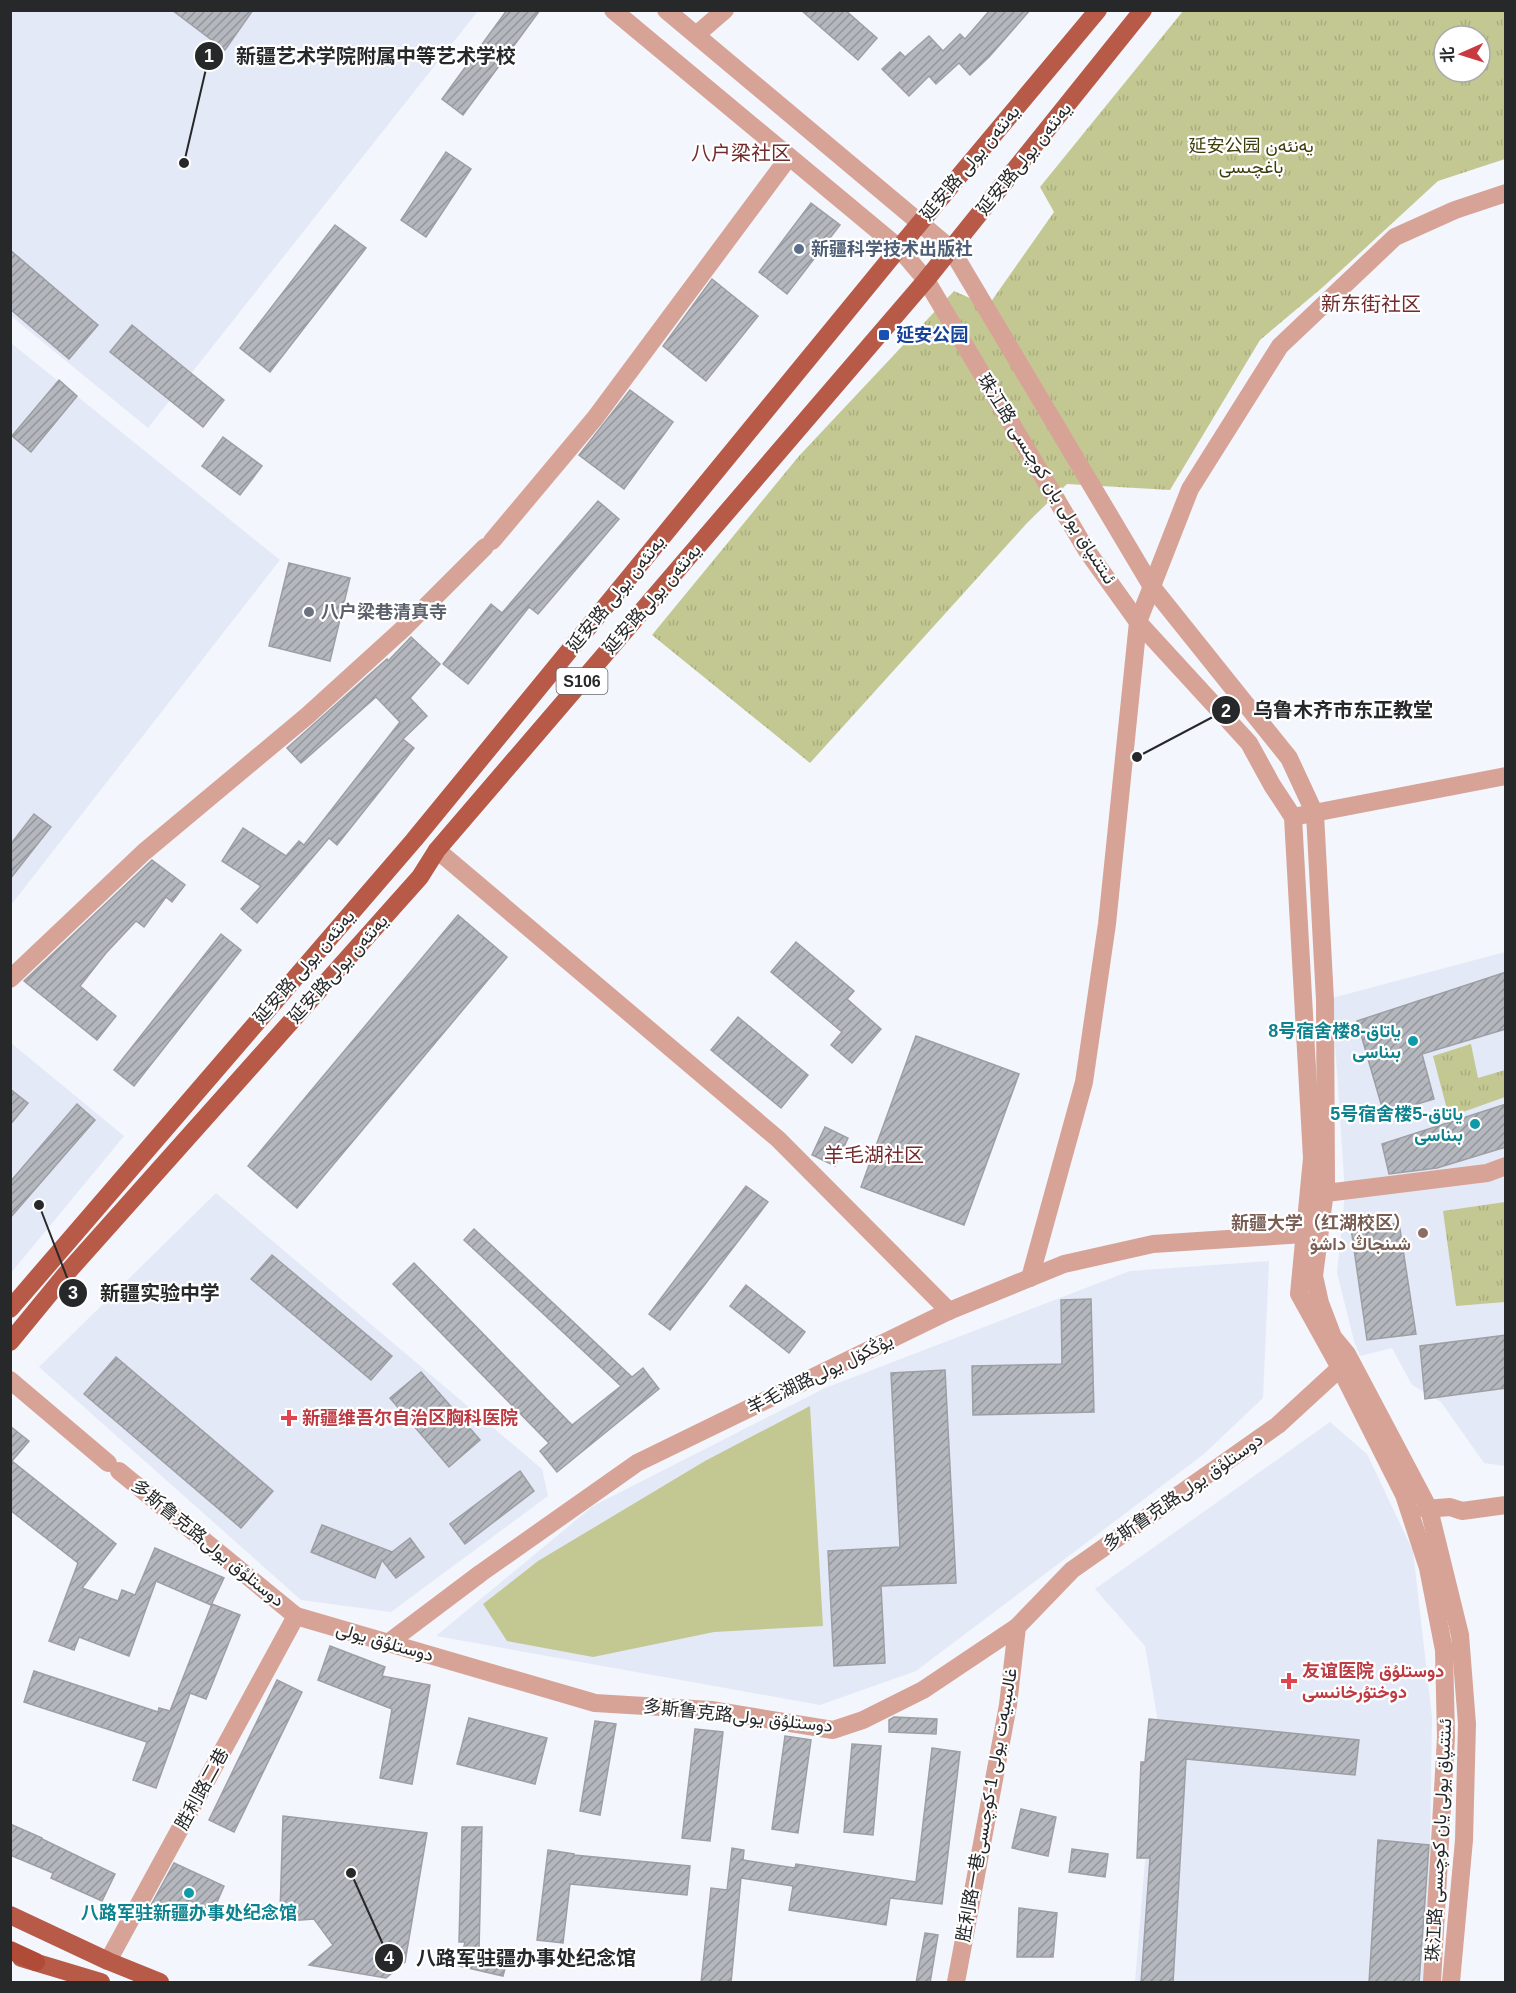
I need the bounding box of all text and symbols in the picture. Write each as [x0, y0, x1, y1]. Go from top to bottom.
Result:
north arrow [1432, 24, 1492, 84]
callout: 新疆艺术学院附属中等艺术学校 [194, 37, 528, 75]
text: 新疆艺术学院附属中等艺术学校 [236, 45, 516, 67]
text: 1 [204, 46, 214, 66]
text: 北 [1439, 46, 1456, 63]
street label: 延安路يەنئەن يولى [973, 99, 1076, 220]
street label: 延安路 يەنئەن يولى [916, 102, 1025, 225]
park label: 延安公园 يەنئەن باغچىسى [1188, 136, 1314, 179]
district label: 八户梁社区 [691, 142, 791, 164]
place label: 新疆科学技术出版社 [811, 239, 973, 259]
marker: 新疆科学技术出版社 [792, 242, 806, 256]
district label: 新东街社区 [1321, 293, 1421, 315]
place label: 延安公园 [896, 325, 968, 345]
marker: 延安公园 [877, 328, 891, 342]
street label: 珠江路 ئىتتىپاق يولى يان كوچىسى [972, 370, 1120, 589]
street label: 延安路 يەنئەن يولى [563, 532, 670, 657]
street label: 延安路يەنئەن يولى [599, 540, 706, 658]
place label: 八户梁巷清真寺 [321, 602, 447, 622]
marker: 八户梁巷清真寺 [302, 605, 316, 619]
road number: S106 [556, 668, 608, 694]
callout: 乌鲁木齐市东正教堂 [1211, 691, 1445, 729]
text: 乌鲁木齐市东正教堂 [1253, 699, 1433, 721]
text: 2 [1221, 701, 1231, 721]
street label: 延安路 يەنئەن يولى [249, 906, 359, 1028]
street label: 延安路يەنئەن يولى [284, 911, 393, 1028]
place label: 8号宿舍楼8-ياتاق بىناسى [1268, 1021, 1401, 1063]
marker: 8号宿舍楼8-ياتاق بىناسى [1406, 1034, 1420, 1048]
place label: 5号宿舍楼5-ياتاق بىناسى [1330, 1104, 1463, 1146]
marker: 5号宿舍楼5-ياتاق بىناسى [1468, 1117, 1482, 1131]
district label: 羊毛湖社区 [824, 1144, 924, 1166]
place label: 新疆大学（红湖校区） شىنجاڭ داشۆ [1231, 1213, 1411, 1255]
marker: 新疆大学（红湖校区） شىنجاڭ داشۆ [1416, 1226, 1430, 1240]
callout: 新疆实验中学 [58, 1274, 232, 1312]
text: 新疆实验中学 [100, 1282, 220, 1304]
text: 3 [68, 1283, 78, 1303]
street label: 羊毛湖路يۇڭكۆل يولى [743, 1329, 897, 1419]
place label: 新疆维吾尔自治区胸科医院 [302, 1408, 518, 1428]
marker: 新疆维吾尔自治区胸科医院 [280, 1409, 298, 1427]
street label: 多斯鲁克路دوستلۇق يولى [1099, 1429, 1267, 1556]
street label: 多斯鲁克路دوستلۇق يولى [127, 1475, 288, 1611]
street label: دوستلۇق يولى [334, 1619, 436, 1666]
place label: 友谊医院 دوستلۇق دوختۇرخانىسى [1302, 1661, 1444, 1703]
street label: 胜利路一巷غالىبىيەت يولى 1-كوچىسى [953, 1667, 1023, 1944]
marker: 友谊医院 دوستلۇق دوختۇرخانىسى [1280, 1672, 1298, 1690]
street label: 多斯鲁克路دوستلۇق يولى [642, 1696, 834, 1737]
street label: 珠江路 ئىتتىپاق يولى يان كوچىسى [1423, 1718, 1457, 1962]
street label: 胜利路二巷 [171, 1745, 233, 1833]
marker: 八路军驻新疆办事处纪念馆 [182, 1886, 196, 1900]
place label: 八路军驻新疆办事处纪念馆 [81, 1902, 297, 1923]
callout: 八路军驻疆办事处纪念馆 [374, 1939, 648, 1977]
text: 八路军驻疆办事处纪念馆 [416, 1947, 636, 1969]
text: 4 [384, 1948, 394, 1968]

